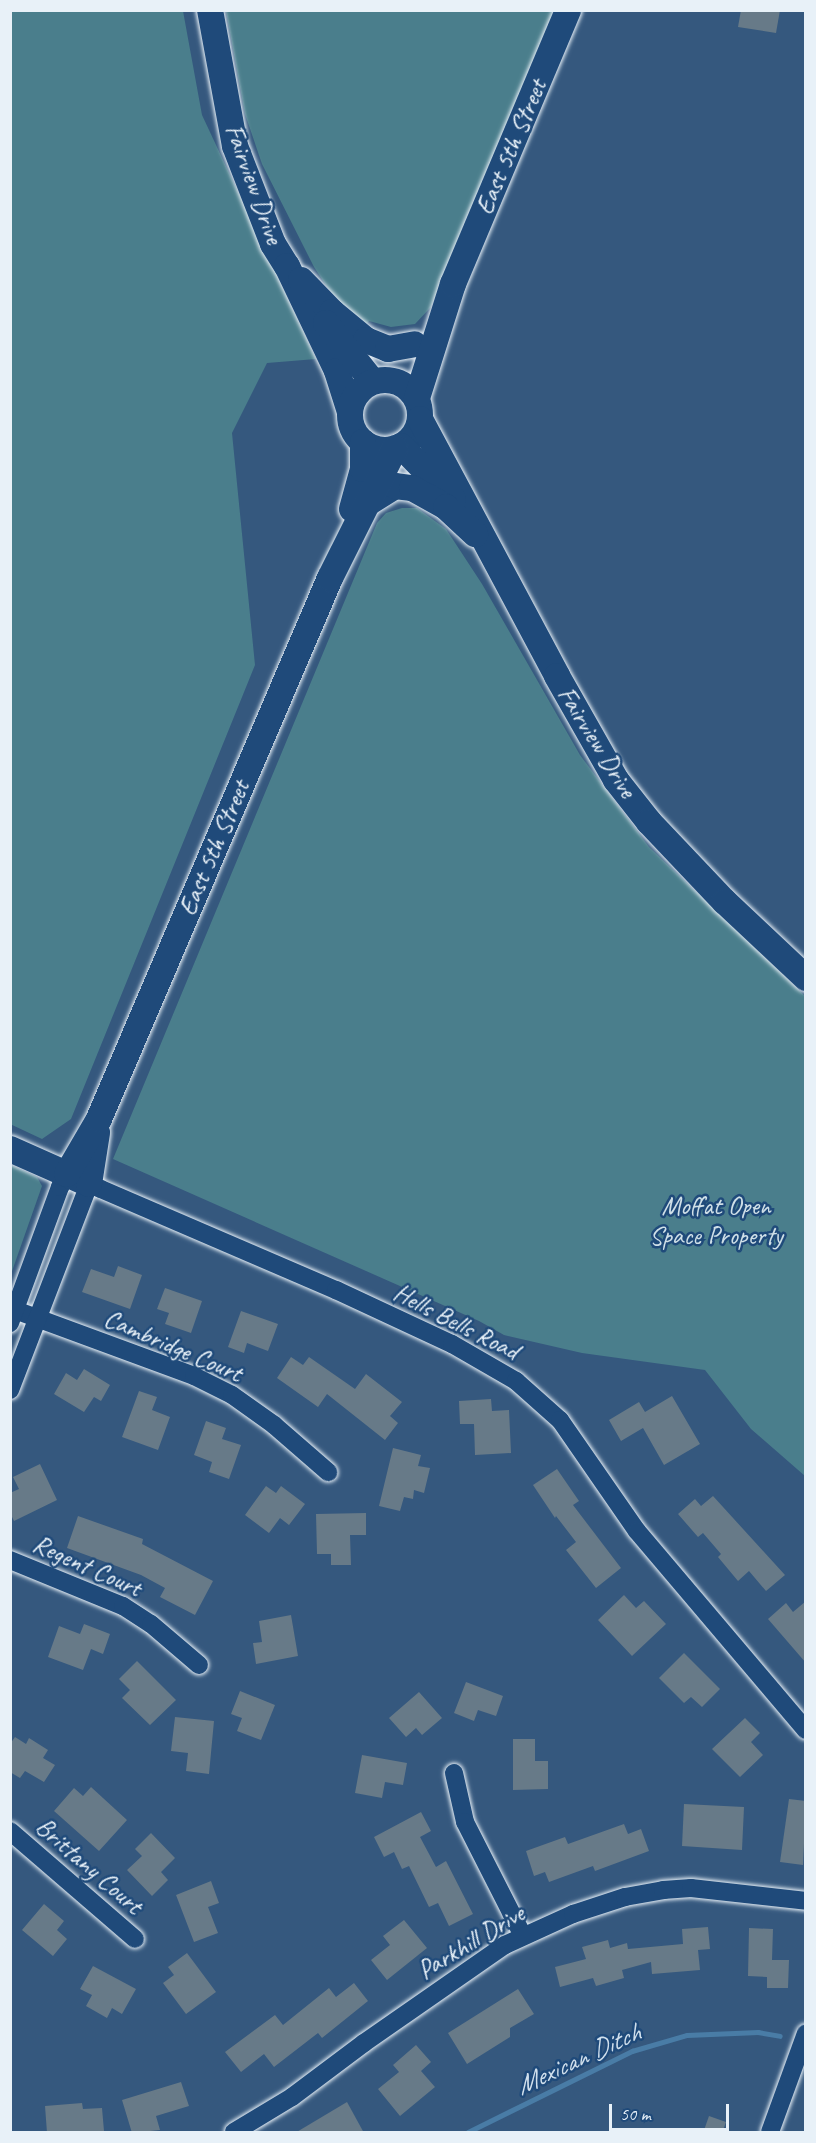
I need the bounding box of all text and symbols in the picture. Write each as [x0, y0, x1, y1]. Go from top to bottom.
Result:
street label: East 5th Street [469, 75, 553, 219]
street label: Fairview Drive [218, 120, 290, 248]
street label: Fairview Drive [551, 681, 643, 803]
street label: East 5th Street [172, 776, 256, 920]
park label: Moffat Open Space Property [649, 1190, 783, 1252]
street label: Hells Bells Road [388, 1277, 524, 1367]
street label: Cambridge Court [99, 1303, 247, 1389]
street label: Regent Court [28, 1528, 146, 1604]
street label: Brittany Court [29, 1811, 149, 1921]
street label: Parkhill Drive [412, 1898, 530, 1986]
water label: Mexican Ditch [511, 2016, 645, 2102]
scale bar [612, 2092, 732, 2130]
text: 50 m [620, 2103, 651, 2125]

